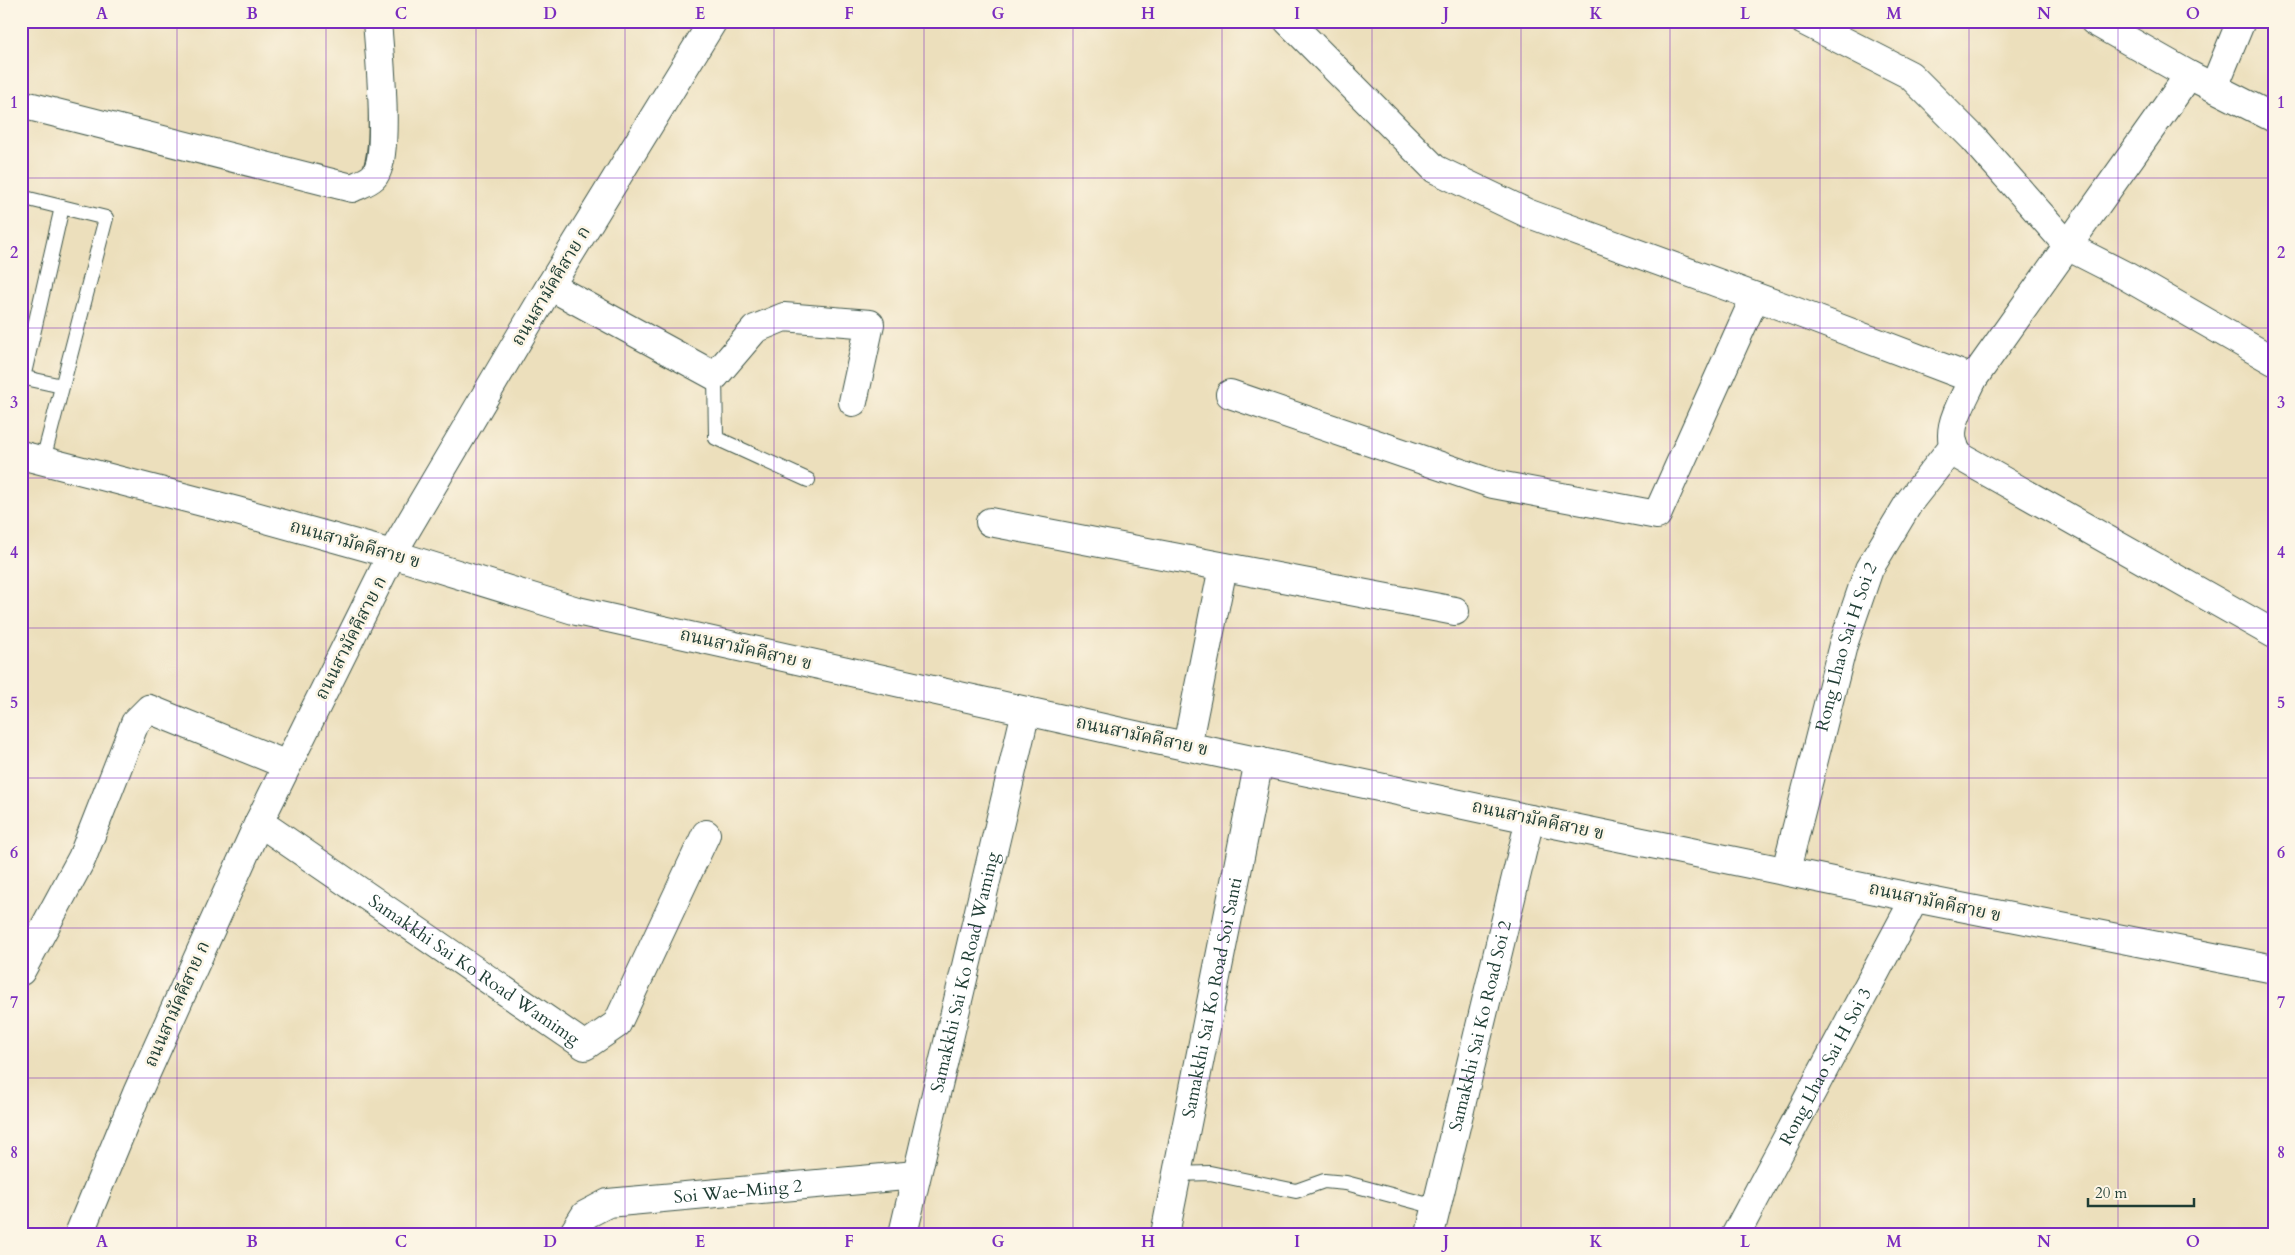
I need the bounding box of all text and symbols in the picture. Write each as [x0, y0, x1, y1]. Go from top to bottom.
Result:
text: A [96, 3, 108, 25]
text: B [246, 3, 258, 25]
text: C [395, 3, 407, 25]
text: D [543, 3, 557, 25]
text: E [695, 3, 705, 25]
text: F [844, 3, 854, 25]
text: G [991, 3, 1005, 25]
text: H [1141, 3, 1155, 25]
text: I [1294, 3, 1300, 25]
text: J [1441, 3, 1449, 25]
text: K [1590, 3, 1603, 25]
text: L [1740, 3, 1751, 25]
text: M [1886, 3, 1902, 25]
text: N [2037, 3, 2051, 25]
text: O [2186, 3, 2200, 25]
text: 1 [10, 92, 18, 114]
text: 1 [2277, 92, 2285, 114]
street label: ถนนสามัคคีสาย ก [505, 221, 597, 351]
text: 2 [10, 242, 18, 264]
text: 2 [2277, 242, 2285, 264]
text: 3 [10, 392, 18, 414]
text: 3 [2277, 392, 2285, 414]
street label: ถนนสามัคคีสาย ข [287, 513, 423, 575]
text: 4 [10, 542, 18, 564]
text: 4 [2277, 542, 2285, 564]
street label: Rong Lhao Sai H Soi 2 [1809, 557, 1883, 734]
street label: ถนนสามัคคีสาย ก [309, 572, 393, 704]
street label: ถนนสามัคคีสาย ข [677, 622, 815, 676]
text: 5 [10, 692, 18, 714]
text: 5 [2277, 692, 2285, 714]
street label: ถนนสามัคคีสาย ข [1073, 710, 1211, 762]
street label: ถนนสามัคคีสาย ข [1469, 794, 1607, 846]
text: 6 [10, 842, 18, 864]
text: 6 [2277, 842, 2285, 864]
street label: Samakkhi Sai Ko Road Waming [924, 848, 1005, 1095]
street label: Samakkhi Sai Ko Road Soi Santi [1176, 875, 1248, 1120]
street label: ถนนสามัคคีสาย ข [1866, 876, 2004, 928]
street label: Samakkhi Sai Ko Road Wamimg [363, 888, 586, 1052]
street label: Samakkhi Sai Ko Road Soi 2 [1443, 918, 1518, 1134]
street label: ถนนสามัคคีสาย ก [138, 937, 216, 1071]
street label: Rong Lhao Sai H Soi 3 [1773, 983, 1878, 1149]
text: 7 [10, 992, 18, 1014]
text: 7 [2277, 992, 2285, 1014]
text: 8 [10, 1142, 18, 1164]
text: 8 [2277, 1142, 2285, 1164]
street label: Soi Wae-Ming 2 [673, 1173, 803, 1209]
scale bar [2088, 1175, 2194, 1207]
text: 20 m [2095, 1183, 2127, 1203]
text: A [96, 1231, 108, 1253]
text: B [246, 1231, 258, 1253]
text: C [395, 1231, 407, 1253]
text: D [543, 1231, 557, 1253]
text: E [695, 1231, 705, 1253]
text: F [844, 1231, 854, 1253]
text: G [991, 1231, 1005, 1253]
text: H [1141, 1231, 1155, 1253]
text: I [1294, 1231, 1300, 1253]
text: J [1441, 1231, 1449, 1253]
text: K [1590, 1231, 1603, 1253]
text: L [1740, 1231, 1751, 1253]
text: M [1886, 1231, 1902, 1253]
text: N [2037, 1231, 2051, 1253]
text: O [2186, 1231, 2200, 1253]

